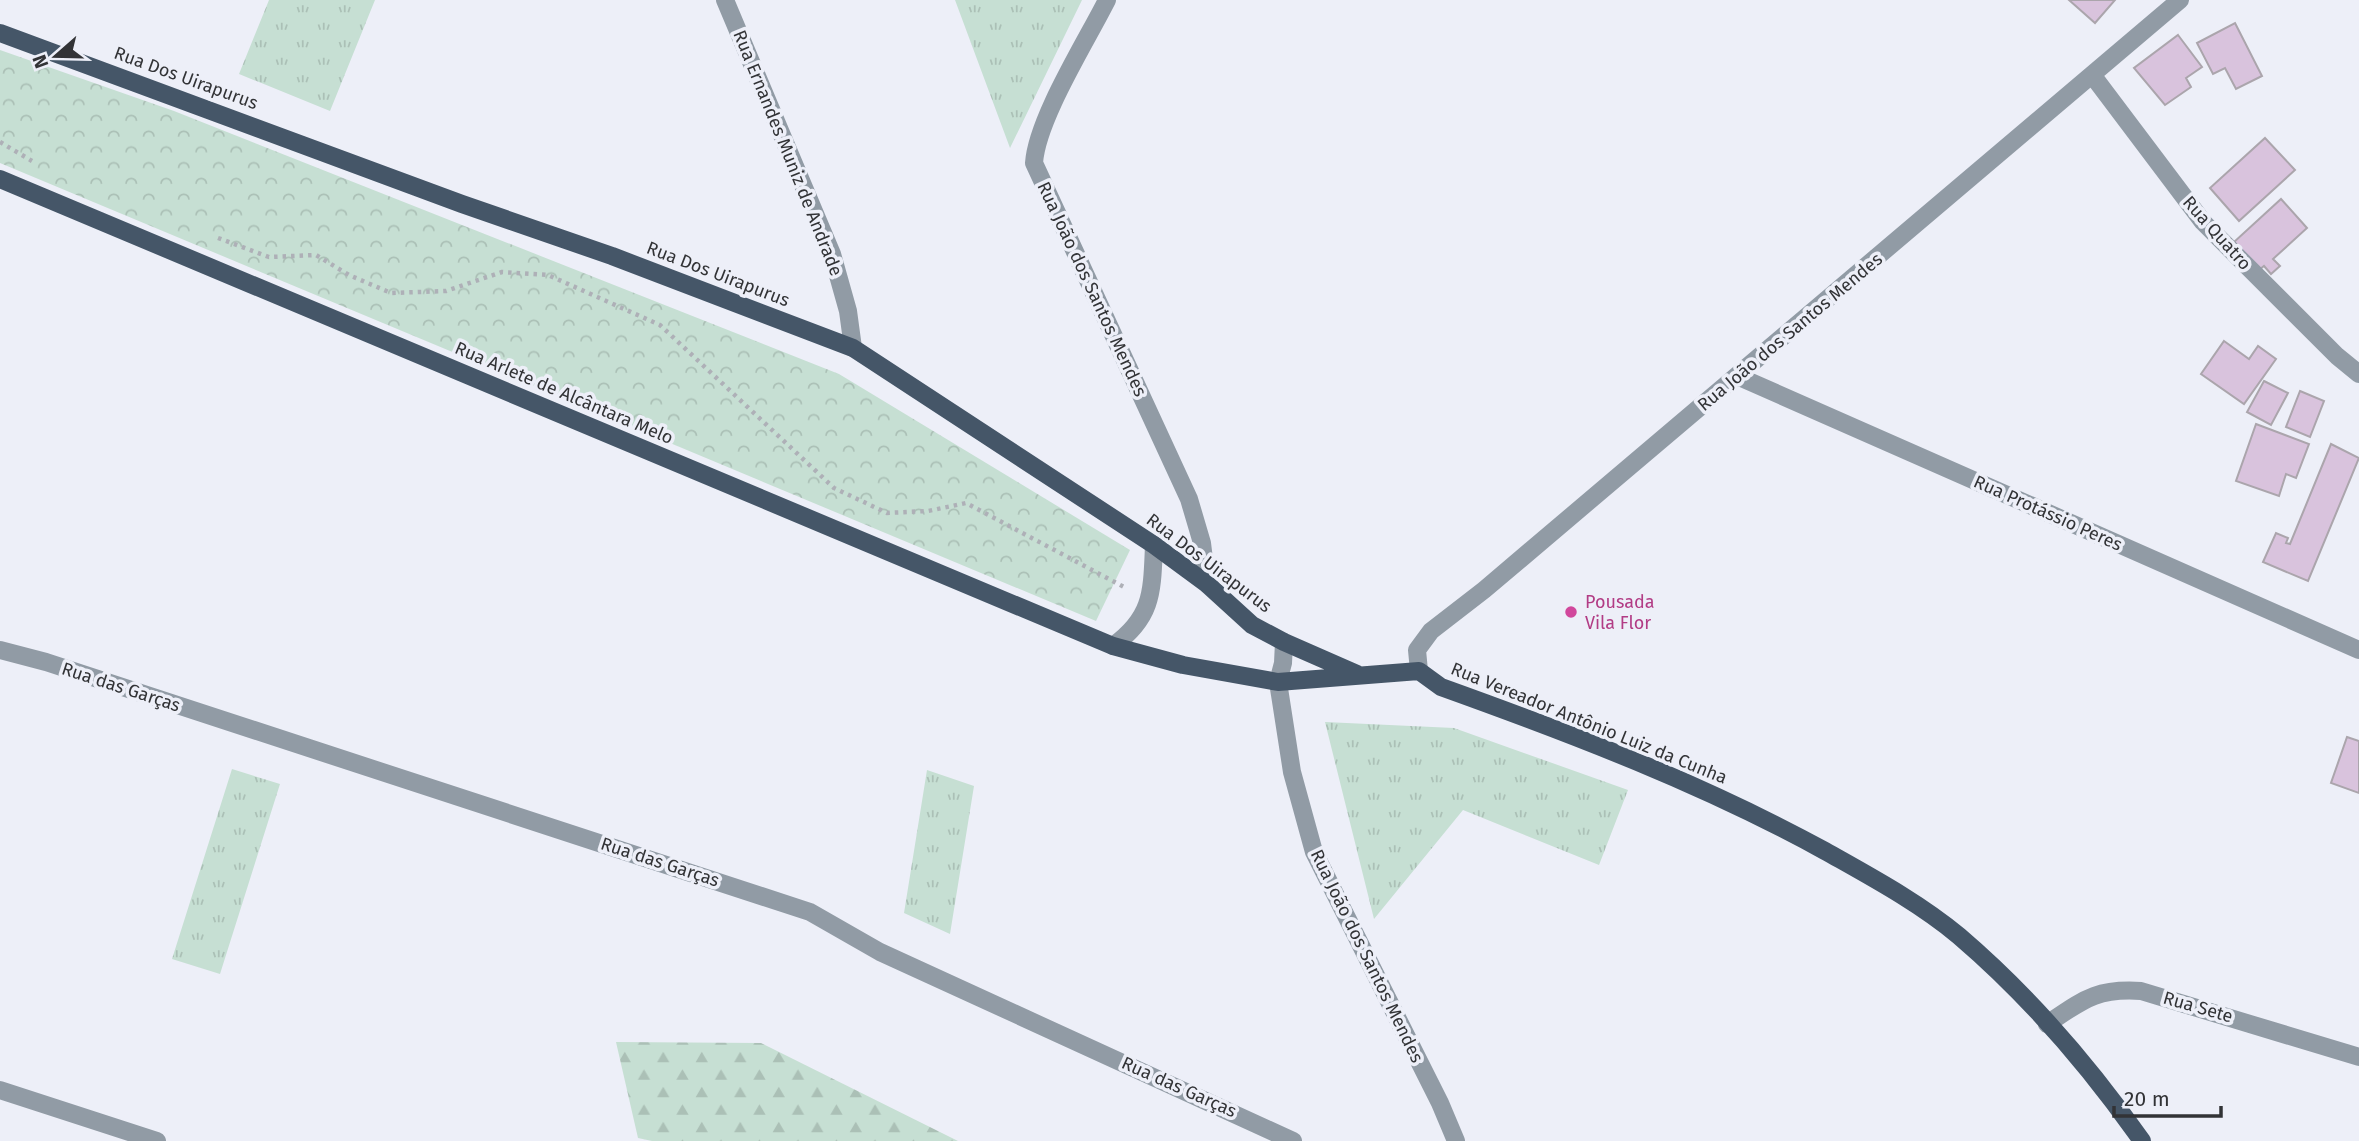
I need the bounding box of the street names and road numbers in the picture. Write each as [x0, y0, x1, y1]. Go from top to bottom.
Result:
street label: Rua Ernandes Muniz de Andrade [728, 27, 848, 279]
street label: Rua Dos Uirapurus [111, 42, 261, 114]
street label: Rua João dos Santos Mendes [1032, 178, 1152, 400]
street label: Rua Quatro [2178, 191, 2256, 275]
street label: Rua Dos Uirapurus [643, 237, 793, 311]
street label: Rua João dos Santos Mendes [1693, 248, 1887, 416]
street label: Rua Arlete de Alcântara Melo [451, 337, 677, 449]
street label: Rua Protássio Peres [1970, 470, 2126, 556]
street label: Rua Dos Uirapurus [1142, 509, 1276, 617]
street label: Rua das Garças [59, 657, 183, 717]
street label: Rua Vereador Antônio Luiz da Cunha [1448, 657, 1730, 789]
street label: Rua das Garças [598, 832, 722, 892]
street label: Rua João dos Santos Mendes [1306, 846, 1428, 1066]
street label: Rua Sete [2161, 987, 2235, 1027]
street label: Rua das Garças [1118, 1052, 1240, 1122]

